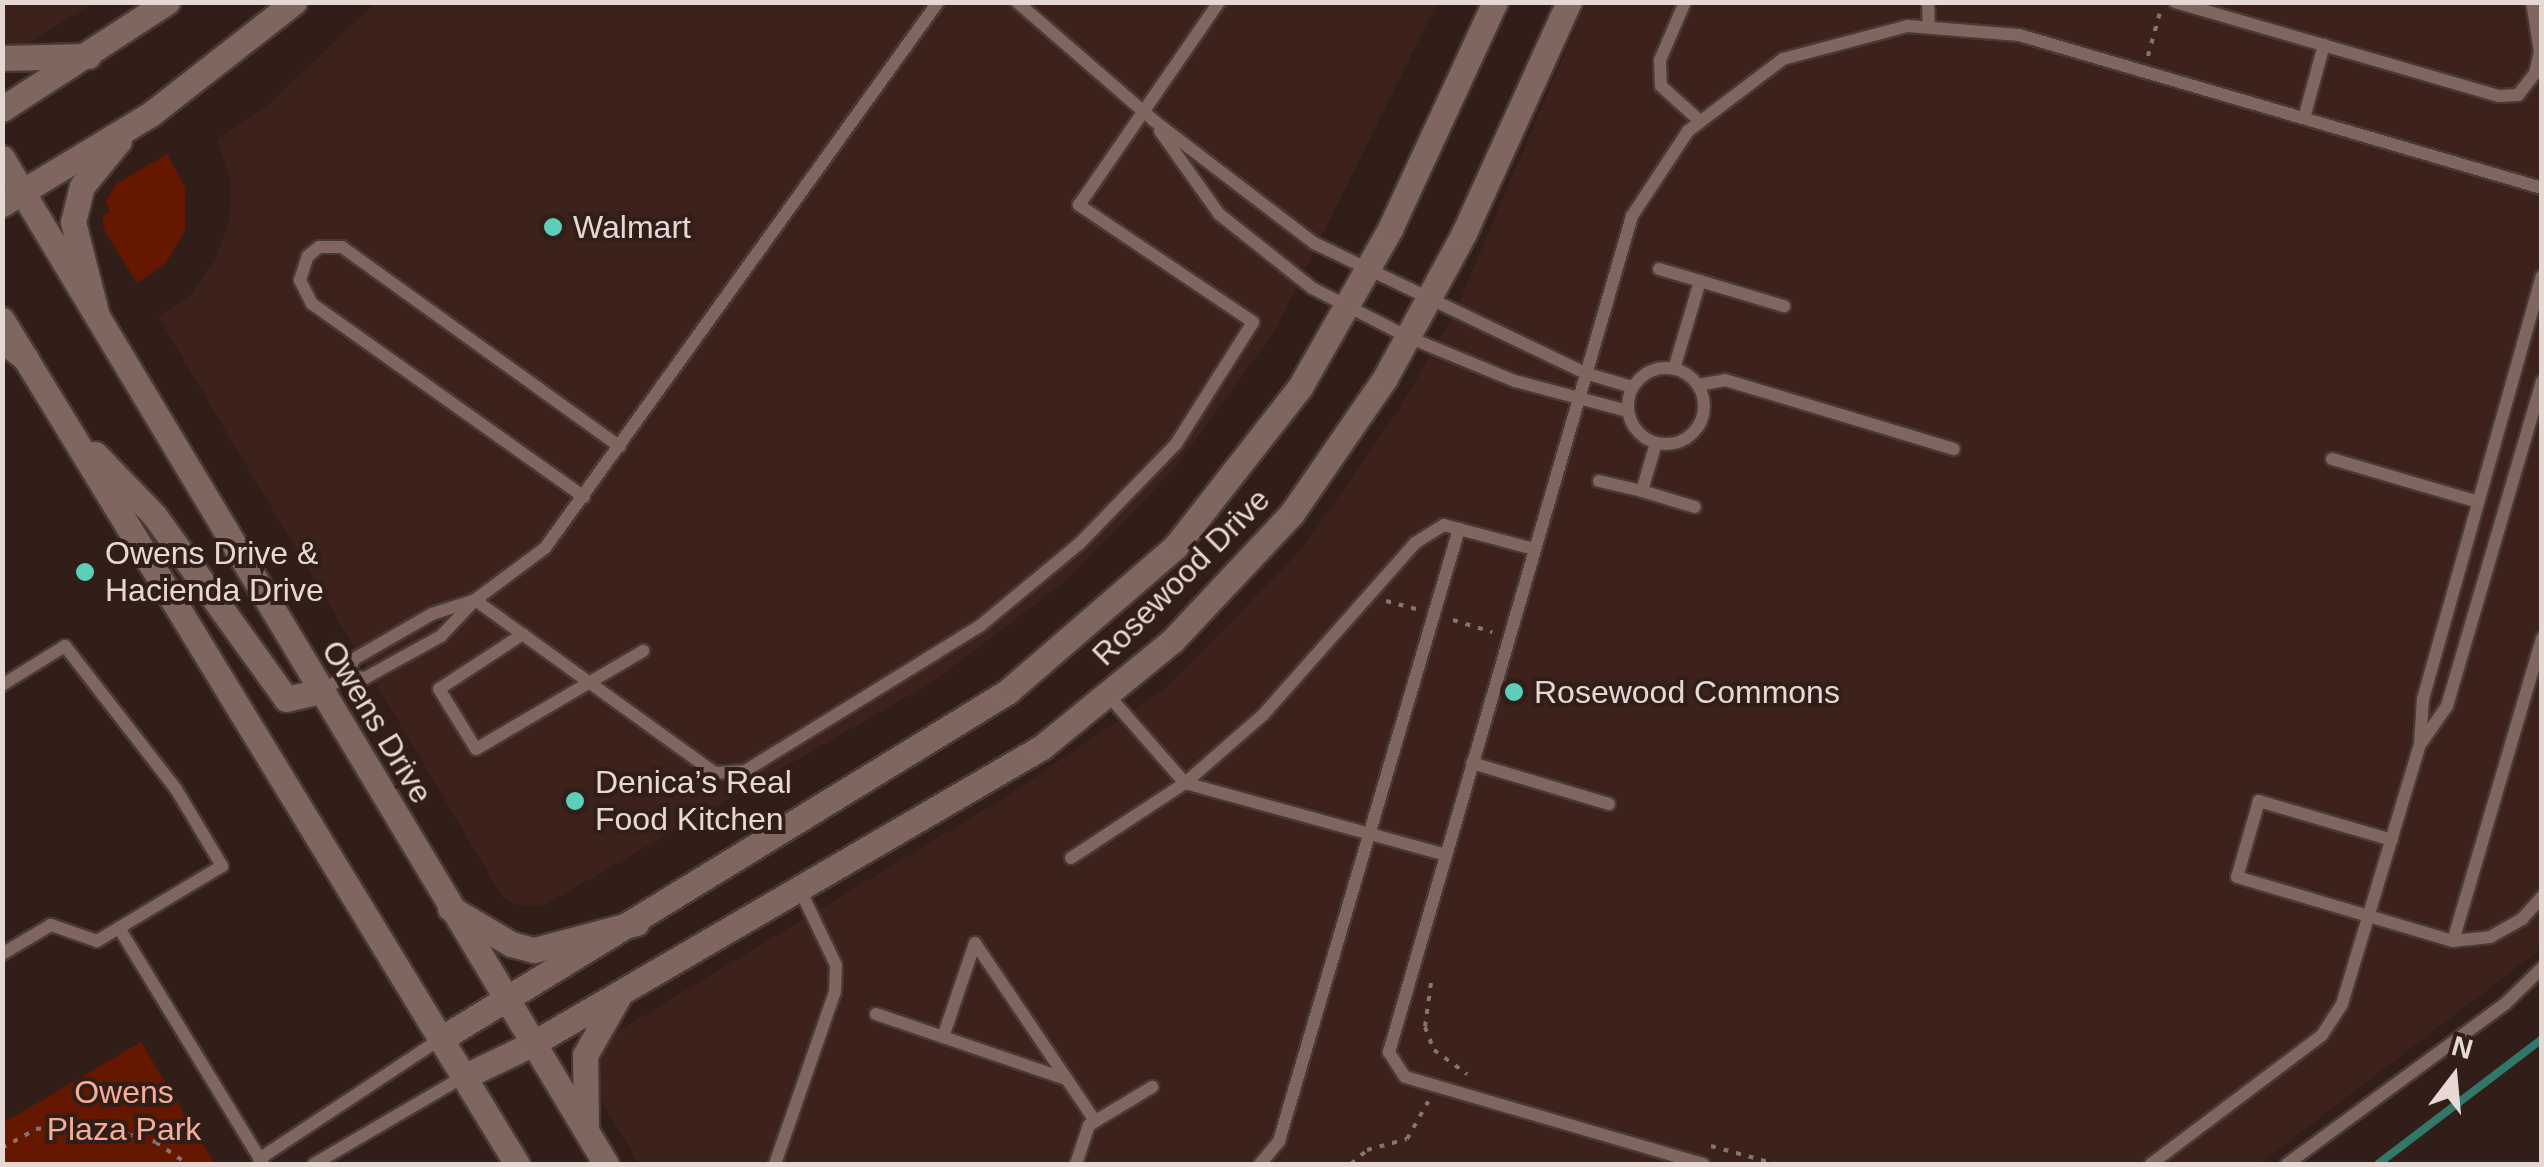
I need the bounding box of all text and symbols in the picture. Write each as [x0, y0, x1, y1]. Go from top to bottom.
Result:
place label: Walmart [573, 208, 691, 246]
marker: Walmart [542, 216, 564, 238]
street label: Rosewood Drive [1084, 480, 1278, 674]
place label: Owens Drive & Hacienda Drive [105, 535, 324, 610]
marker: Owens Drive & Hacienda Drive [74, 561, 96, 583]
street label: Owens Drive [313, 634, 441, 810]
place label: Rosewood Commons [1534, 673, 1840, 711]
marker: Rosewood Commons [1503, 681, 1525, 703]
place label: Denica’s Real Food Kitchen [595, 764, 792, 839]
marker: Denica’s Real Food Kitchen [564, 790, 586, 812]
north arrow [2404, 1027, 2504, 1127]
text: N [2448, 1030, 2476, 1065]
park label: Owens Plaza Park [47, 1074, 201, 1149]

